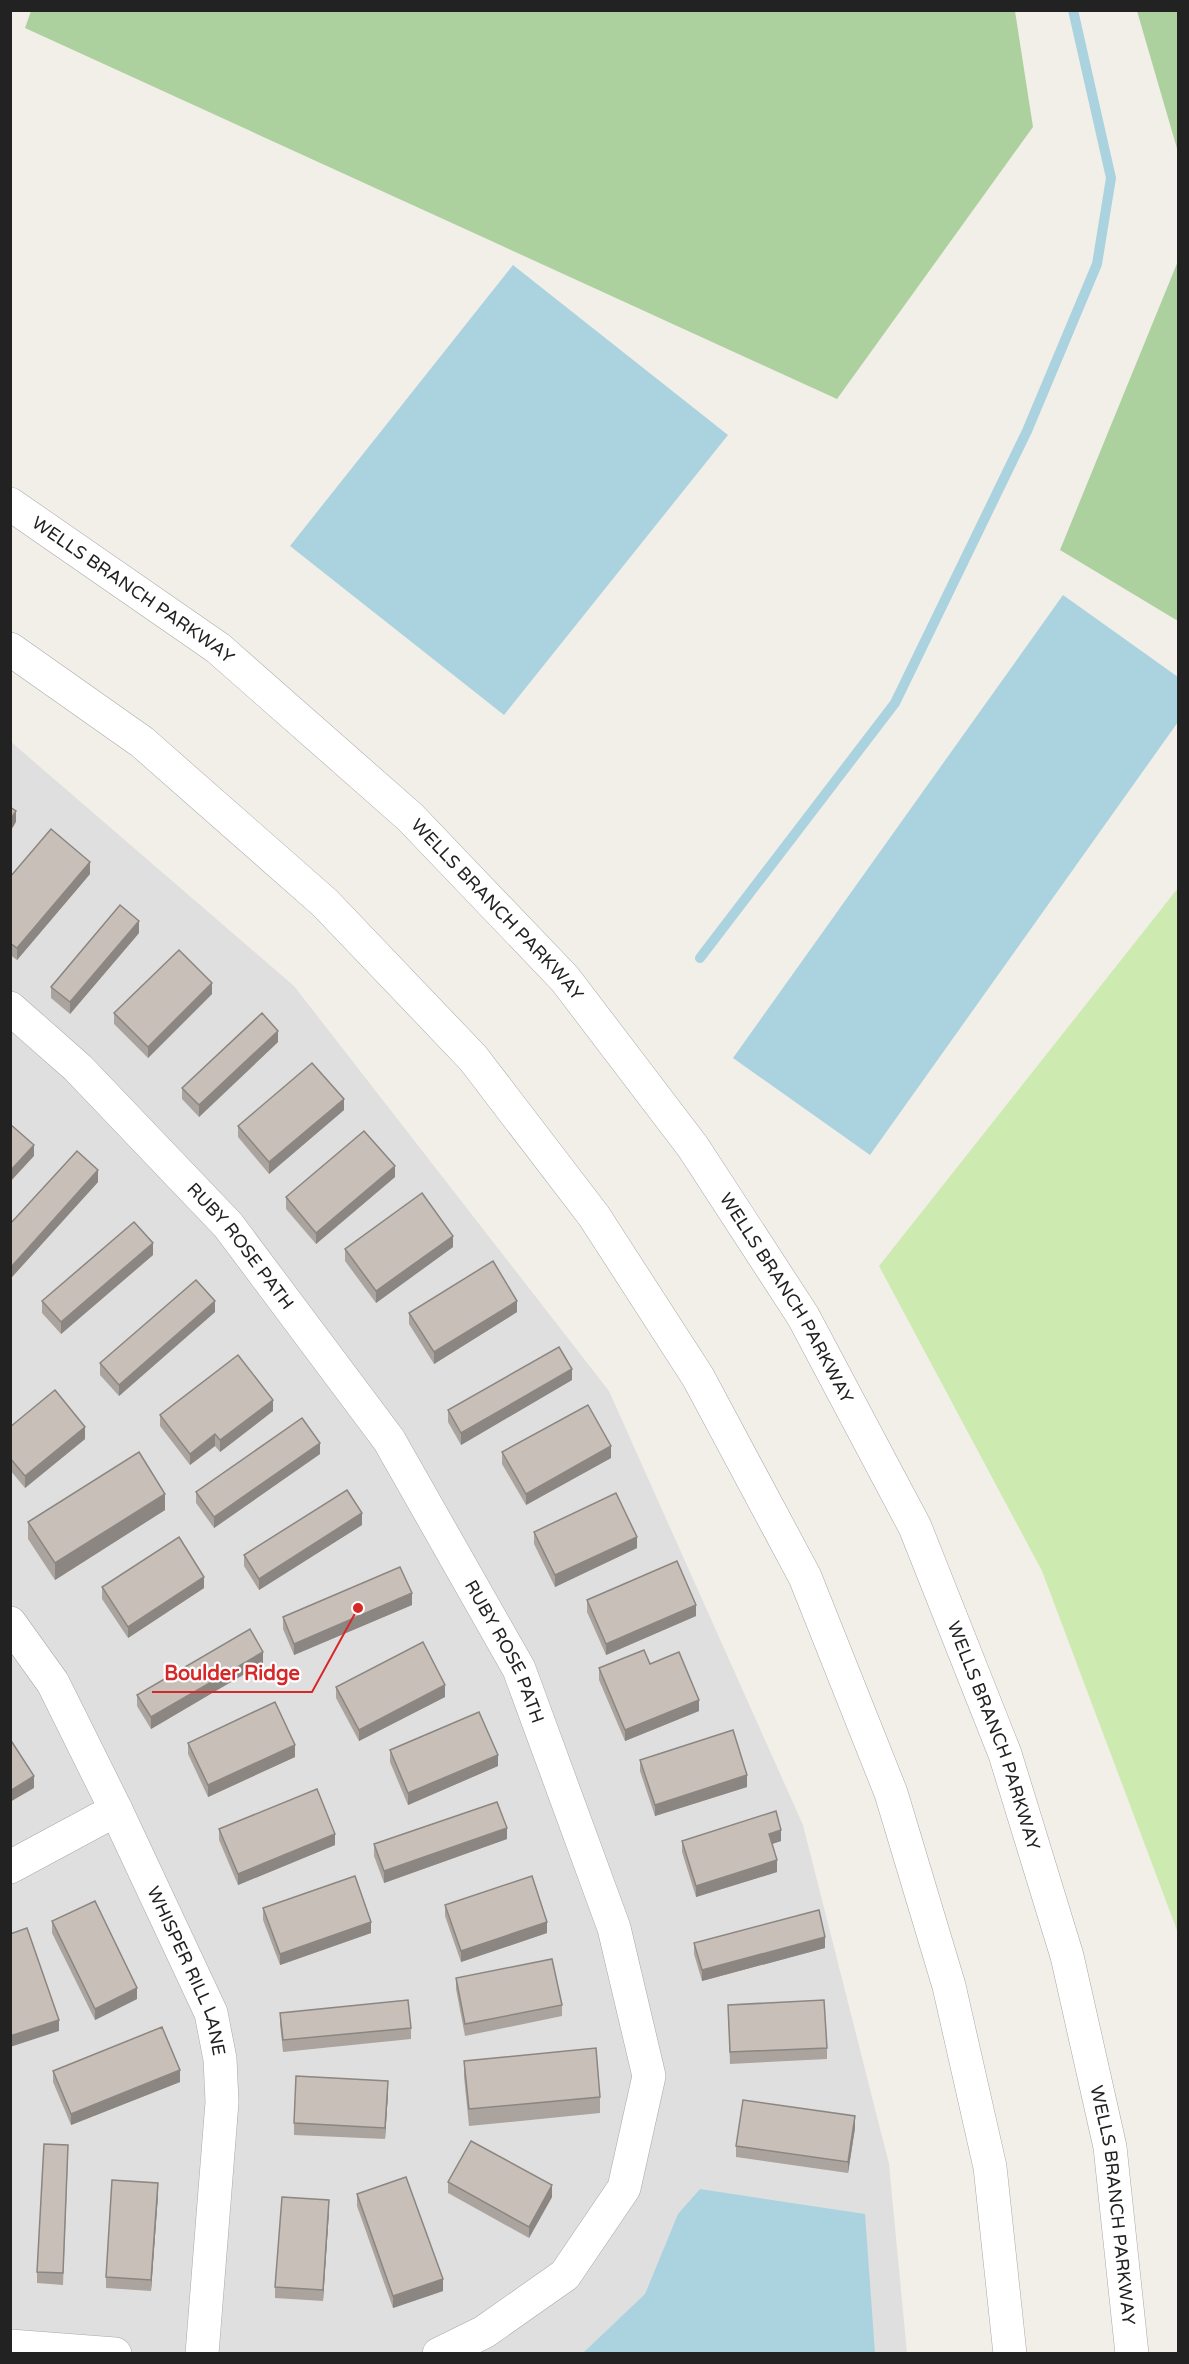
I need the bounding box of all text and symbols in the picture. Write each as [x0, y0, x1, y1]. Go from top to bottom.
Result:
street label: WELLS BRANCH PARKWAY [28, 511, 239, 668]
street label: WELLS BRANCH PARKWAY [406, 814, 589, 1005]
street label: RUBY ROSE PATH [182, 1178, 299, 1314]
street label: WELLS BRANCH PARKWAY [715, 1189, 858, 1407]
street label: RUBY ROSE PATH [460, 1576, 549, 1726]
street label: WELLS BRANCH PARKWAY [942, 1618, 1045, 1853]
callout: Boulder Ridge [152, 1654, 312, 1692]
text: Boulder Ridge [164, 1662, 300, 1686]
street label: WHISPER RILL LANE [142, 1883, 230, 2058]
street label: WELLS BRANCH PARKWAY [1085, 2083, 1140, 2327]

